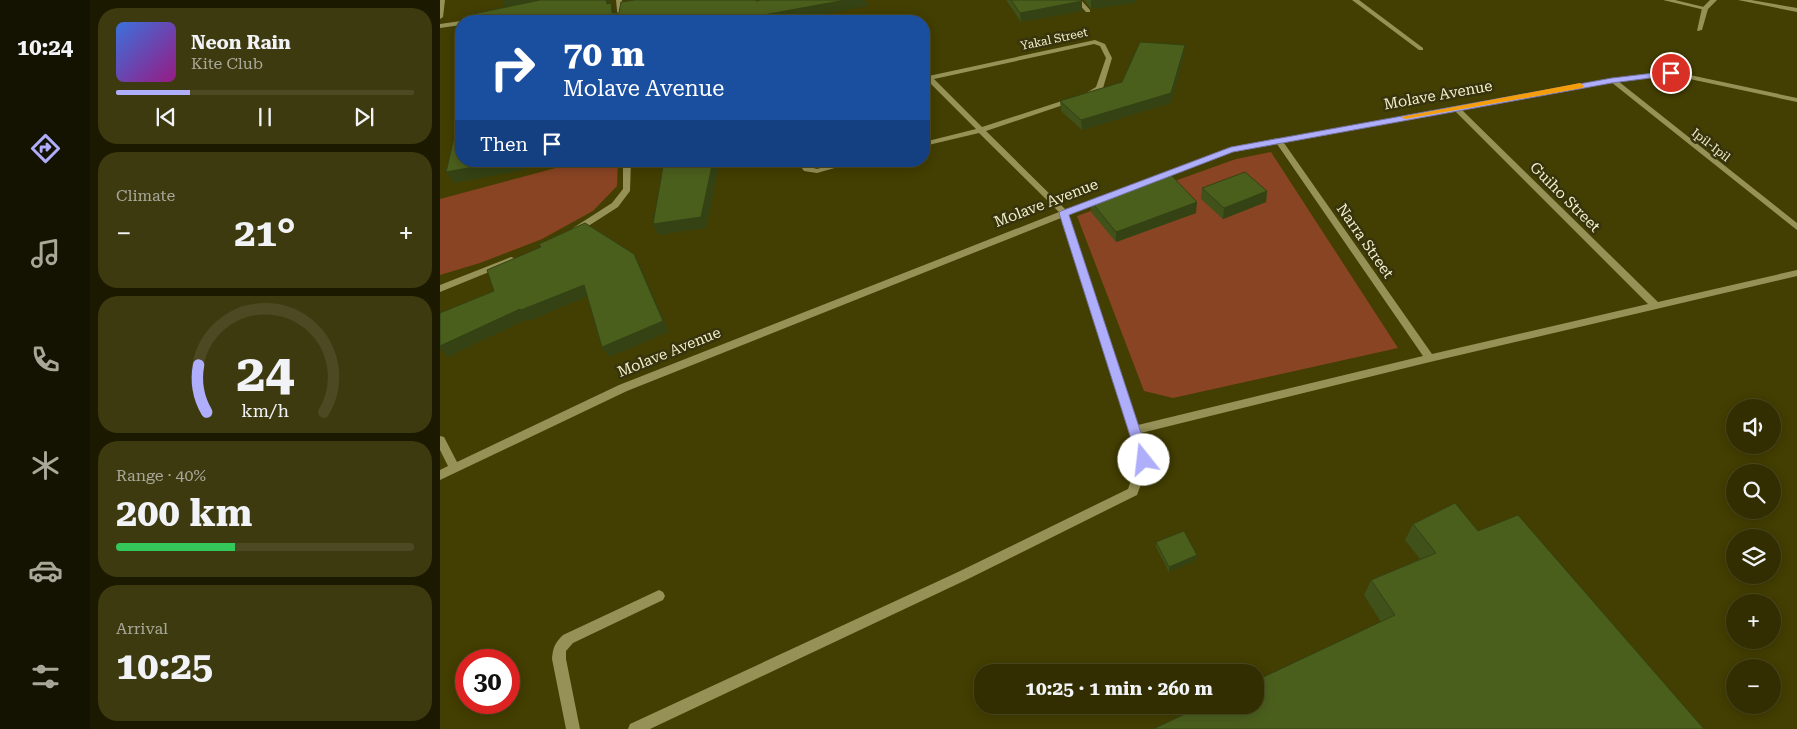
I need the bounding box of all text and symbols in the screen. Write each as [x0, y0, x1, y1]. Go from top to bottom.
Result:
street label: Yakal Street [1019, 25, 1090, 53]
text: Neon Rain [191, 31, 291, 54]
text: 70 m [563, 34, 645, 75]
text: 10:24 [17, 35, 73, 60]
icon: right [480, 35, 545, 100]
pin [1650, 52, 1692, 94]
text: Kite Club [191, 54, 263, 73]
icon: arrive [1657, 59, 1685, 87]
text: Molave Avenue [563, 76, 724, 101]
street label: Molave Avenue [1382, 77, 1494, 113]
icon: previous [152, 103, 180, 131]
icon: pause [251, 103, 279, 131]
icon: next [350, 103, 378, 131]
street label: Ipil-Ipil [1689, 126, 1733, 165]
icon: arrive [538, 130, 566, 158]
icon: directions [28, 131, 63, 166]
text: Then [480, 133, 528, 156]
street label: Guiho Street [1526, 158, 1604, 236]
street label: Molave Avenue [991, 175, 1101, 231]
text: Climate [116, 186, 175, 205]
street label: Narra Street [1333, 200, 1398, 282]
text: 21° [234, 211, 296, 255]
text: − [116, 217, 132, 250]
text: + [398, 217, 414, 250]
icon: music [28, 236, 63, 271]
street label: Molave Avenue [615, 323, 723, 381]
icon: phone [28, 342, 63, 377]
text: 24 [236, 343, 294, 404]
map controls [1726, 399, 1781, 714]
button: sound [1726, 399, 1781, 454]
text: km/h [241, 400, 289, 421]
position arrow [1117, 433, 1169, 485]
icon: climate [28, 448, 63, 483]
button: search [1726, 464, 1781, 519]
text: Range · 40% [116, 466, 206, 485]
text: 200 km [116, 491, 252, 535]
button: layers [1726, 529, 1781, 584]
icon: car [28, 553, 63, 588]
button: + [1726, 594, 1781, 649]
text: Arrival [116, 619, 168, 638]
text: 10:25 [116, 644, 213, 688]
speed limit sign: 30 [455, 649, 520, 714]
icon: filters [28, 659, 63, 694]
button: − [1726, 659, 1781, 714]
text: 10:25 · 1 min · 260 m [1025, 677, 1213, 700]

